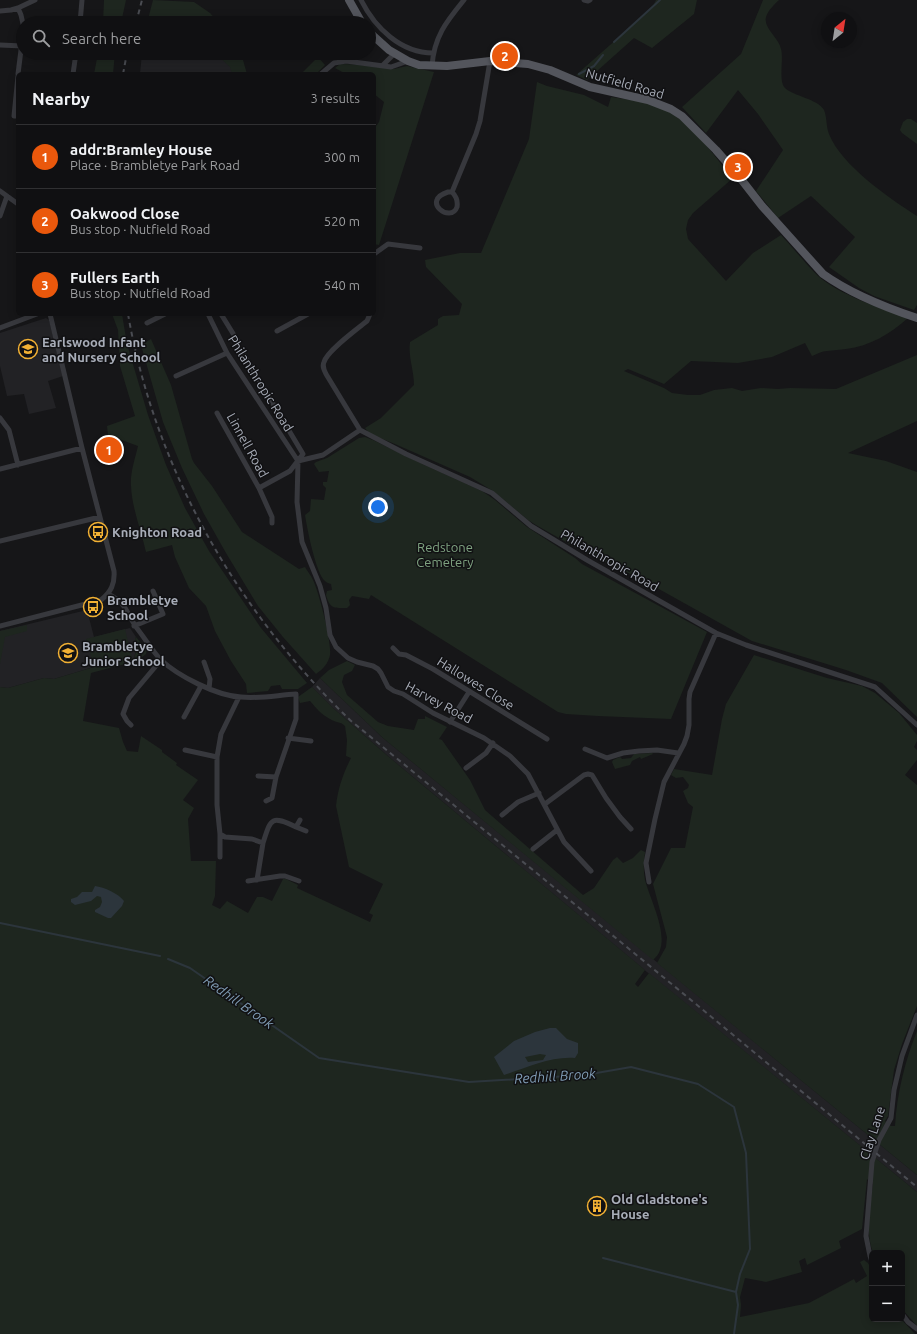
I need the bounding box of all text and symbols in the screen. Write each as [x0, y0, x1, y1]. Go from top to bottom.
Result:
north arrow [821, 12, 857, 48]
search box [16, 16, 376, 60]
icon: search [30, 27, 52, 49]
text: Search here [62, 30, 141, 47]
pin: 2 [492, 41, 518, 71]
street label: Nutfield Road [584, 65, 666, 101]
text: Nearby [32, 89, 90, 108]
text: 3 results [310, 91, 360, 105]
text: addr:Bramley House [70, 141, 212, 158]
text: 1 [41, 150, 49, 164]
text: 300 m [324, 150, 360, 164]
pin: 3 [725, 152, 751, 182]
text: Place · Brambletye Park Road [70, 158, 240, 172]
text: Oakwood Close [70, 205, 180, 222]
text: 2 [41, 214, 49, 228]
text: 520 m [324, 214, 360, 228]
text: Bus stop · Nutfield Road [70, 222, 210, 236]
text: Fullers Earth [70, 269, 160, 286]
text: 3 [41, 278, 49, 292]
text: 540 m [324, 278, 360, 292]
text: Bus stop · Nutfield Road [70, 286, 210, 300]
street label: Philanthropic Road [226, 332, 296, 434]
place label: Earlswood Infant and Nursery School [42, 335, 161, 364]
school or university icon: Earlswood Infant and Nursery School [17, 338, 39, 360]
street label: Linnell Road [225, 410, 271, 480]
pin: 1 [96, 435, 122, 465]
your location [368, 497, 388, 517]
bus stop icon: Knighton Road [87, 521, 109, 543]
place label: Knighton Road [112, 525, 202, 539]
street label: Philanthropic Road [559, 526, 661, 594]
park label: Redstone Cemetery [416, 540, 474, 569]
place label: Brambletye School [107, 593, 178, 622]
bus stop icon: Brambletye School [82, 596, 104, 618]
place label: Brambletye Junior School [82, 639, 165, 668]
school or university icon: Brambletye Junior School [57, 642, 79, 664]
street label: Hallowes Close [435, 654, 517, 712]
street label: Harvey Road [403, 679, 475, 725]
water label: Redhill Brook [201, 972, 278, 1033]
water label: Redhill Brook [514, 1065, 597, 1087]
street label: Clay Lane [857, 1105, 887, 1161]
place label: Old Gladstone's House [611, 1192, 708, 1221]
building icon: Old Gladstone's House [586, 1195, 608, 1217]
map controls [869, 1250, 905, 1322]
button: + [869, 1250, 905, 1286]
button: − [869, 1286, 905, 1322]

